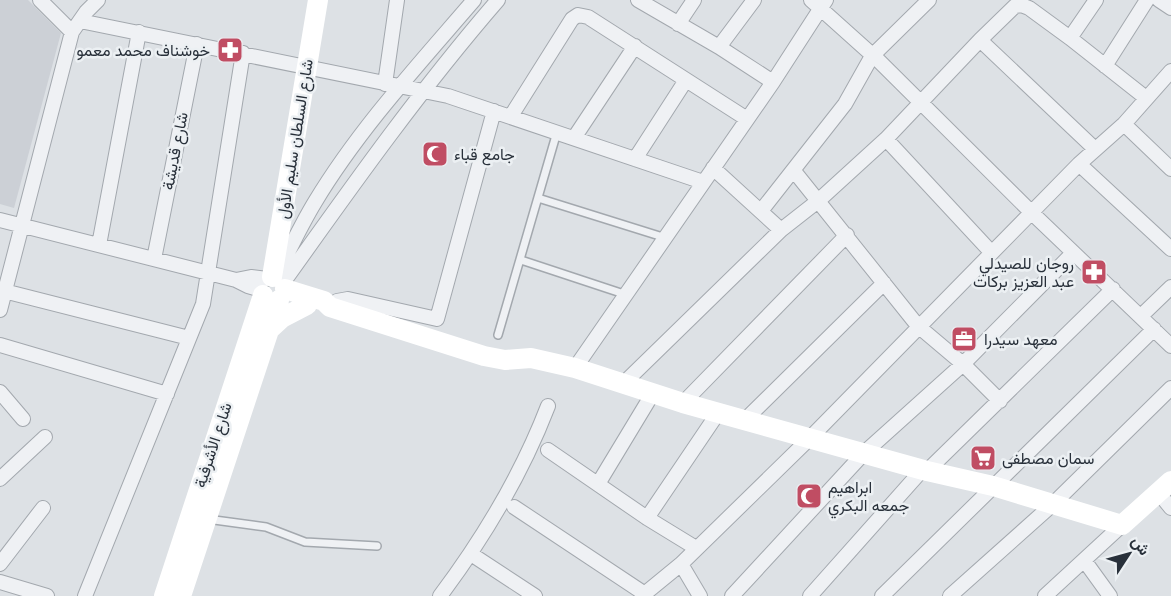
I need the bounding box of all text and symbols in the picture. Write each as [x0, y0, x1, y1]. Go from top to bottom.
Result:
pharmacy icon: خوشناف محمد معمو [215, 35, 245, 65]
place label: خوشناف محمد معمو [76, 40, 210, 61]
street label: شارع السلطان سليم الأول [272, 58, 319, 221]
street label: شارع قديشة [157, 110, 194, 192]
mosque icon: جامع قباء [420, 139, 450, 169]
place label: جامع قباء [454, 144, 515, 166]
place label: روجان للصيدلي عبد العزيز بركات [973, 253, 1074, 292]
pharmacy icon: روجان للصيدلي عبد العزيز بركات [1079, 257, 1109, 287]
office icon: معهد سيدرا [949, 324, 979, 354]
place label: معهد سيدرا [984, 329, 1057, 350]
street label: شارع الأشرفية [189, 400, 238, 491]
supermarket icon: سمان مصطفى [968, 443, 998, 473]
place label: سمان مصطفى [1002, 448, 1095, 469]
place label: ابراهيم جمعه البكري [828, 477, 909, 519]
mosque icon: ابراهيم جمعه البكري [794, 481, 824, 511]
north arrow [1099, 524, 1159, 584]
text: ش [1127, 532, 1155, 559]

